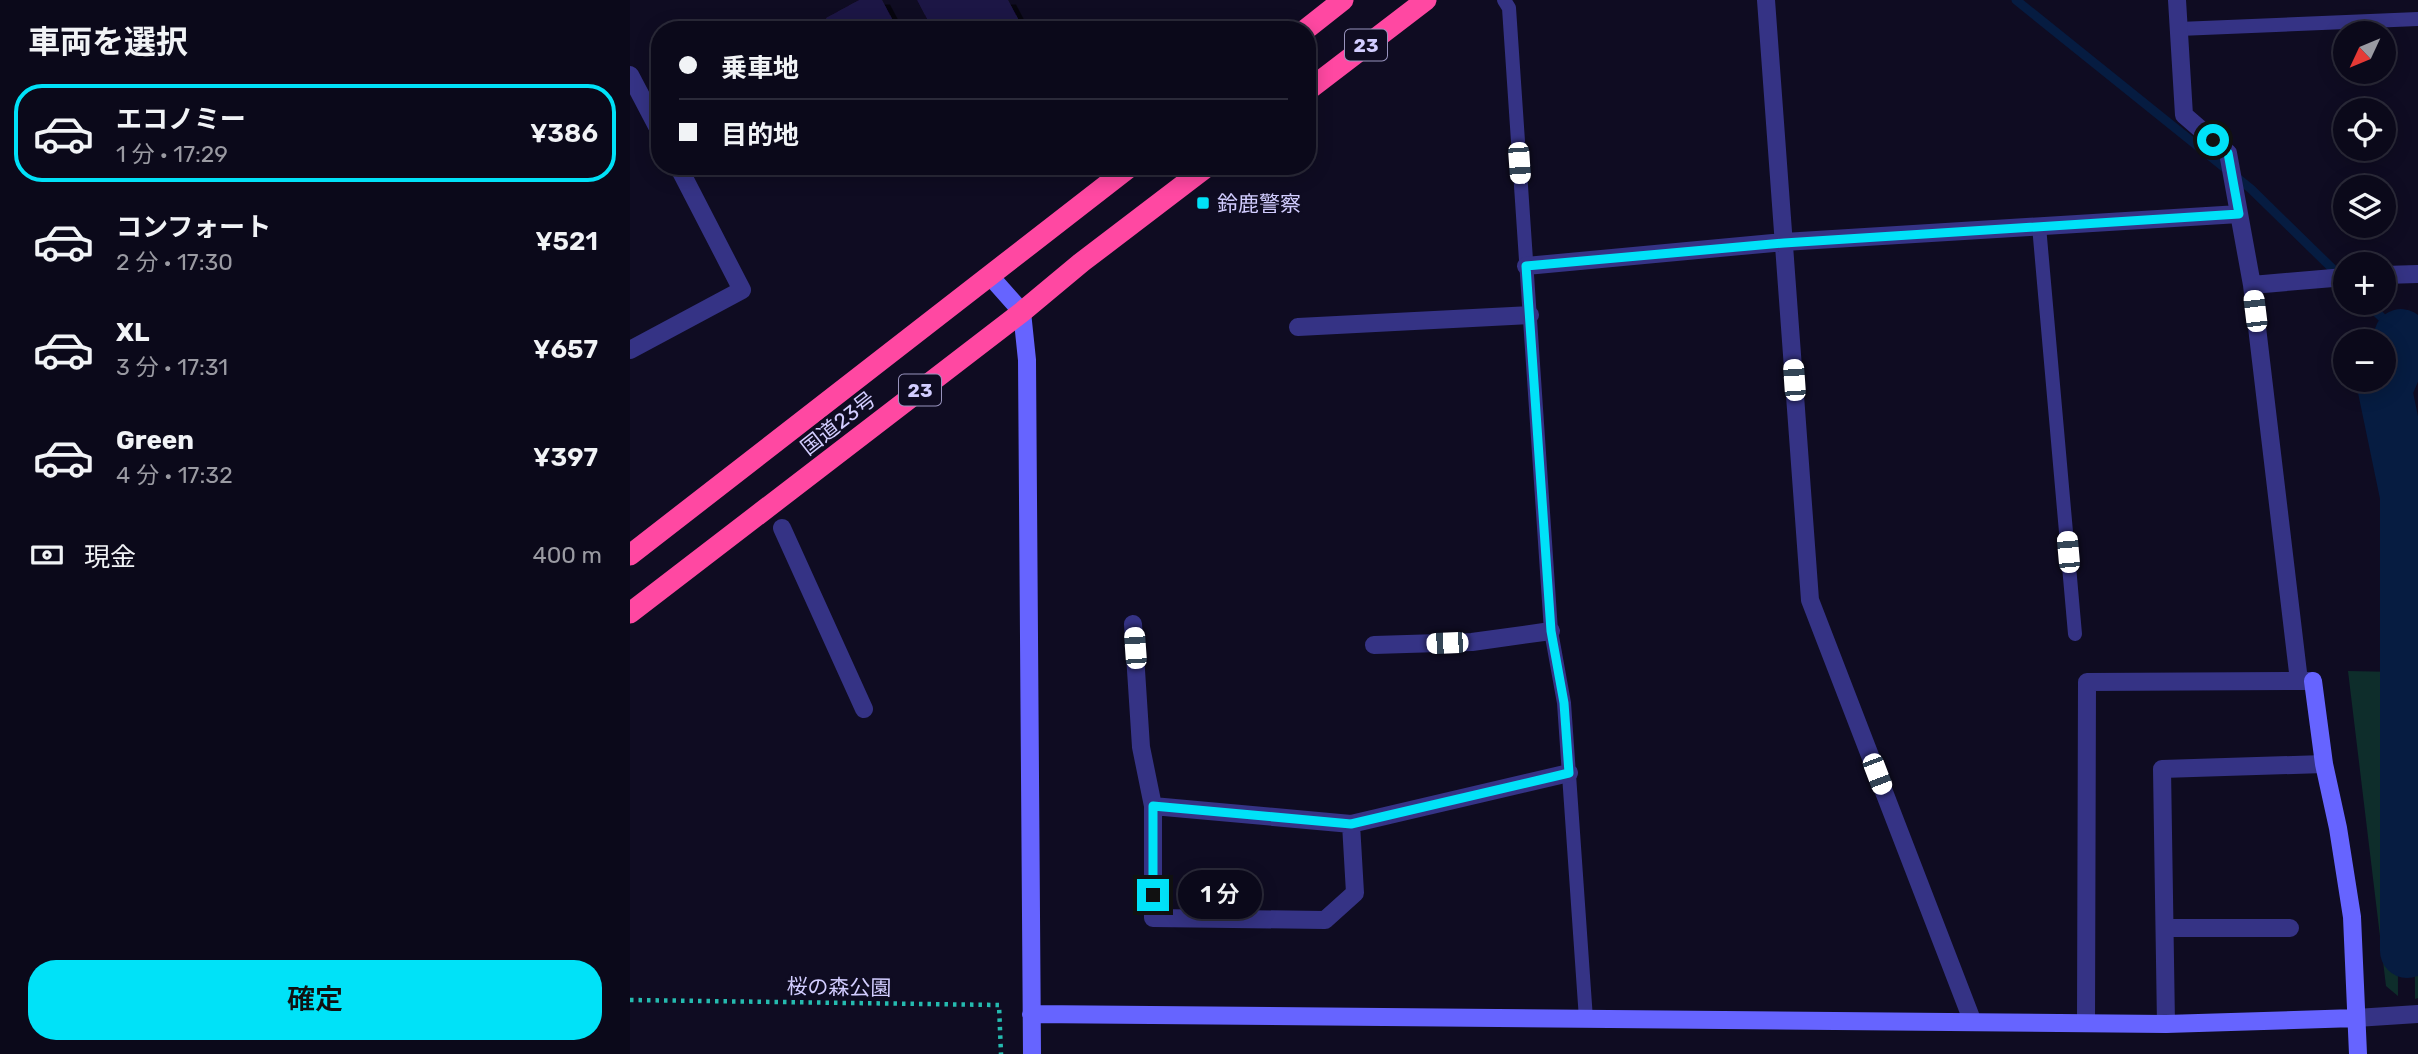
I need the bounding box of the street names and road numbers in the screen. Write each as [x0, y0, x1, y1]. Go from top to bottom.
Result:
road number: 23 [1345, 30, 1387, 60]
road number: 23 [899, 374, 941, 406]
street label: 国道23号 [796, 386, 880, 460]
street label: 桜の森公園 [786, 974, 892, 1000]

